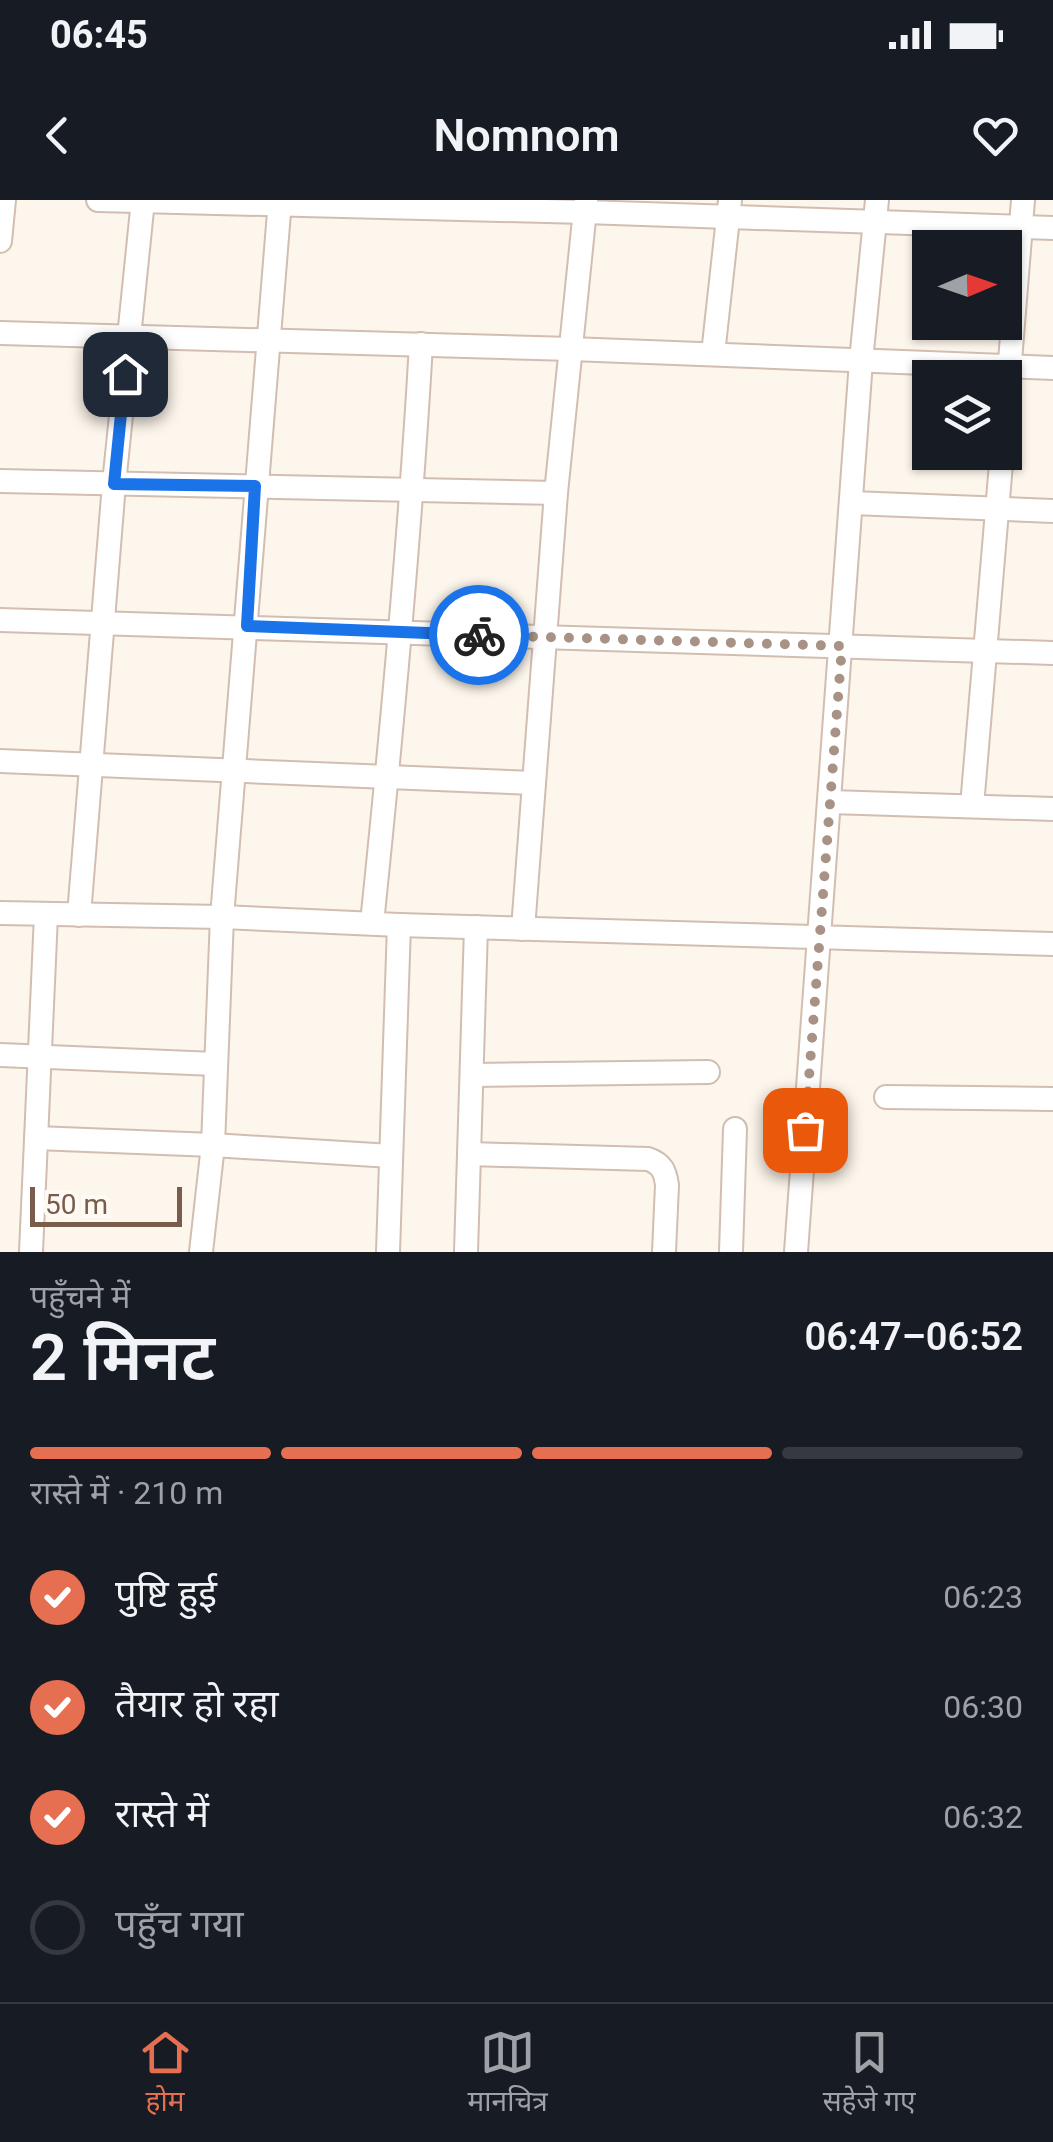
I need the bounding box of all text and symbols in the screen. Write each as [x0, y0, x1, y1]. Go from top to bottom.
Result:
text: 06:45 [50, 13, 148, 57]
icon: back [30, 108, 85, 163]
icon: heart [968, 108, 1023, 163]
text: Nomnom [433, 109, 620, 162]
north arrow [912, 230, 1022, 340]
map controls [912, 230, 1022, 470]
pin [83, 332, 168, 417]
icon: home [98, 347, 153, 402]
button: layers [912, 360, 1022, 470]
courier [429, 585, 529, 685]
icon: bike [452, 608, 507, 663]
pin [763, 1088, 848, 1173]
icon: bag [778, 1103, 833, 1158]
scale bar [30, 1182, 182, 1226]
text: 50 m [45, 1188, 108, 1221]
text: पहुँचने में [30, 1278, 130, 1316]
text: 06:47–06:52 [804, 1315, 1023, 1359]
text: 2 मिनट [30, 1320, 215, 1396]
text: रास्ते में · 210 m [30, 1474, 223, 1512]
icon: check [30, 1570, 85, 1625]
text: पुष्टि हुई [115, 1572, 217, 1616]
text: 06:23 [943, 1578, 1023, 1616]
icon: check [30, 1680, 85, 1735]
text: तैयार हो रहा [115, 1682, 279, 1726]
text: 06:30 [943, 1688, 1023, 1726]
icon: check [30, 1790, 85, 1845]
text: रास्ते में [115, 1792, 209, 1836]
text: 06:32 [943, 1798, 1023, 1836]
text: पहुँच गया [115, 1902, 244, 1946]
tab: होम [138, 2025, 193, 2122]
tab: मानचित्र [468, 2025, 548, 2122]
tab: सहेजे गए [823, 2025, 915, 2122]

